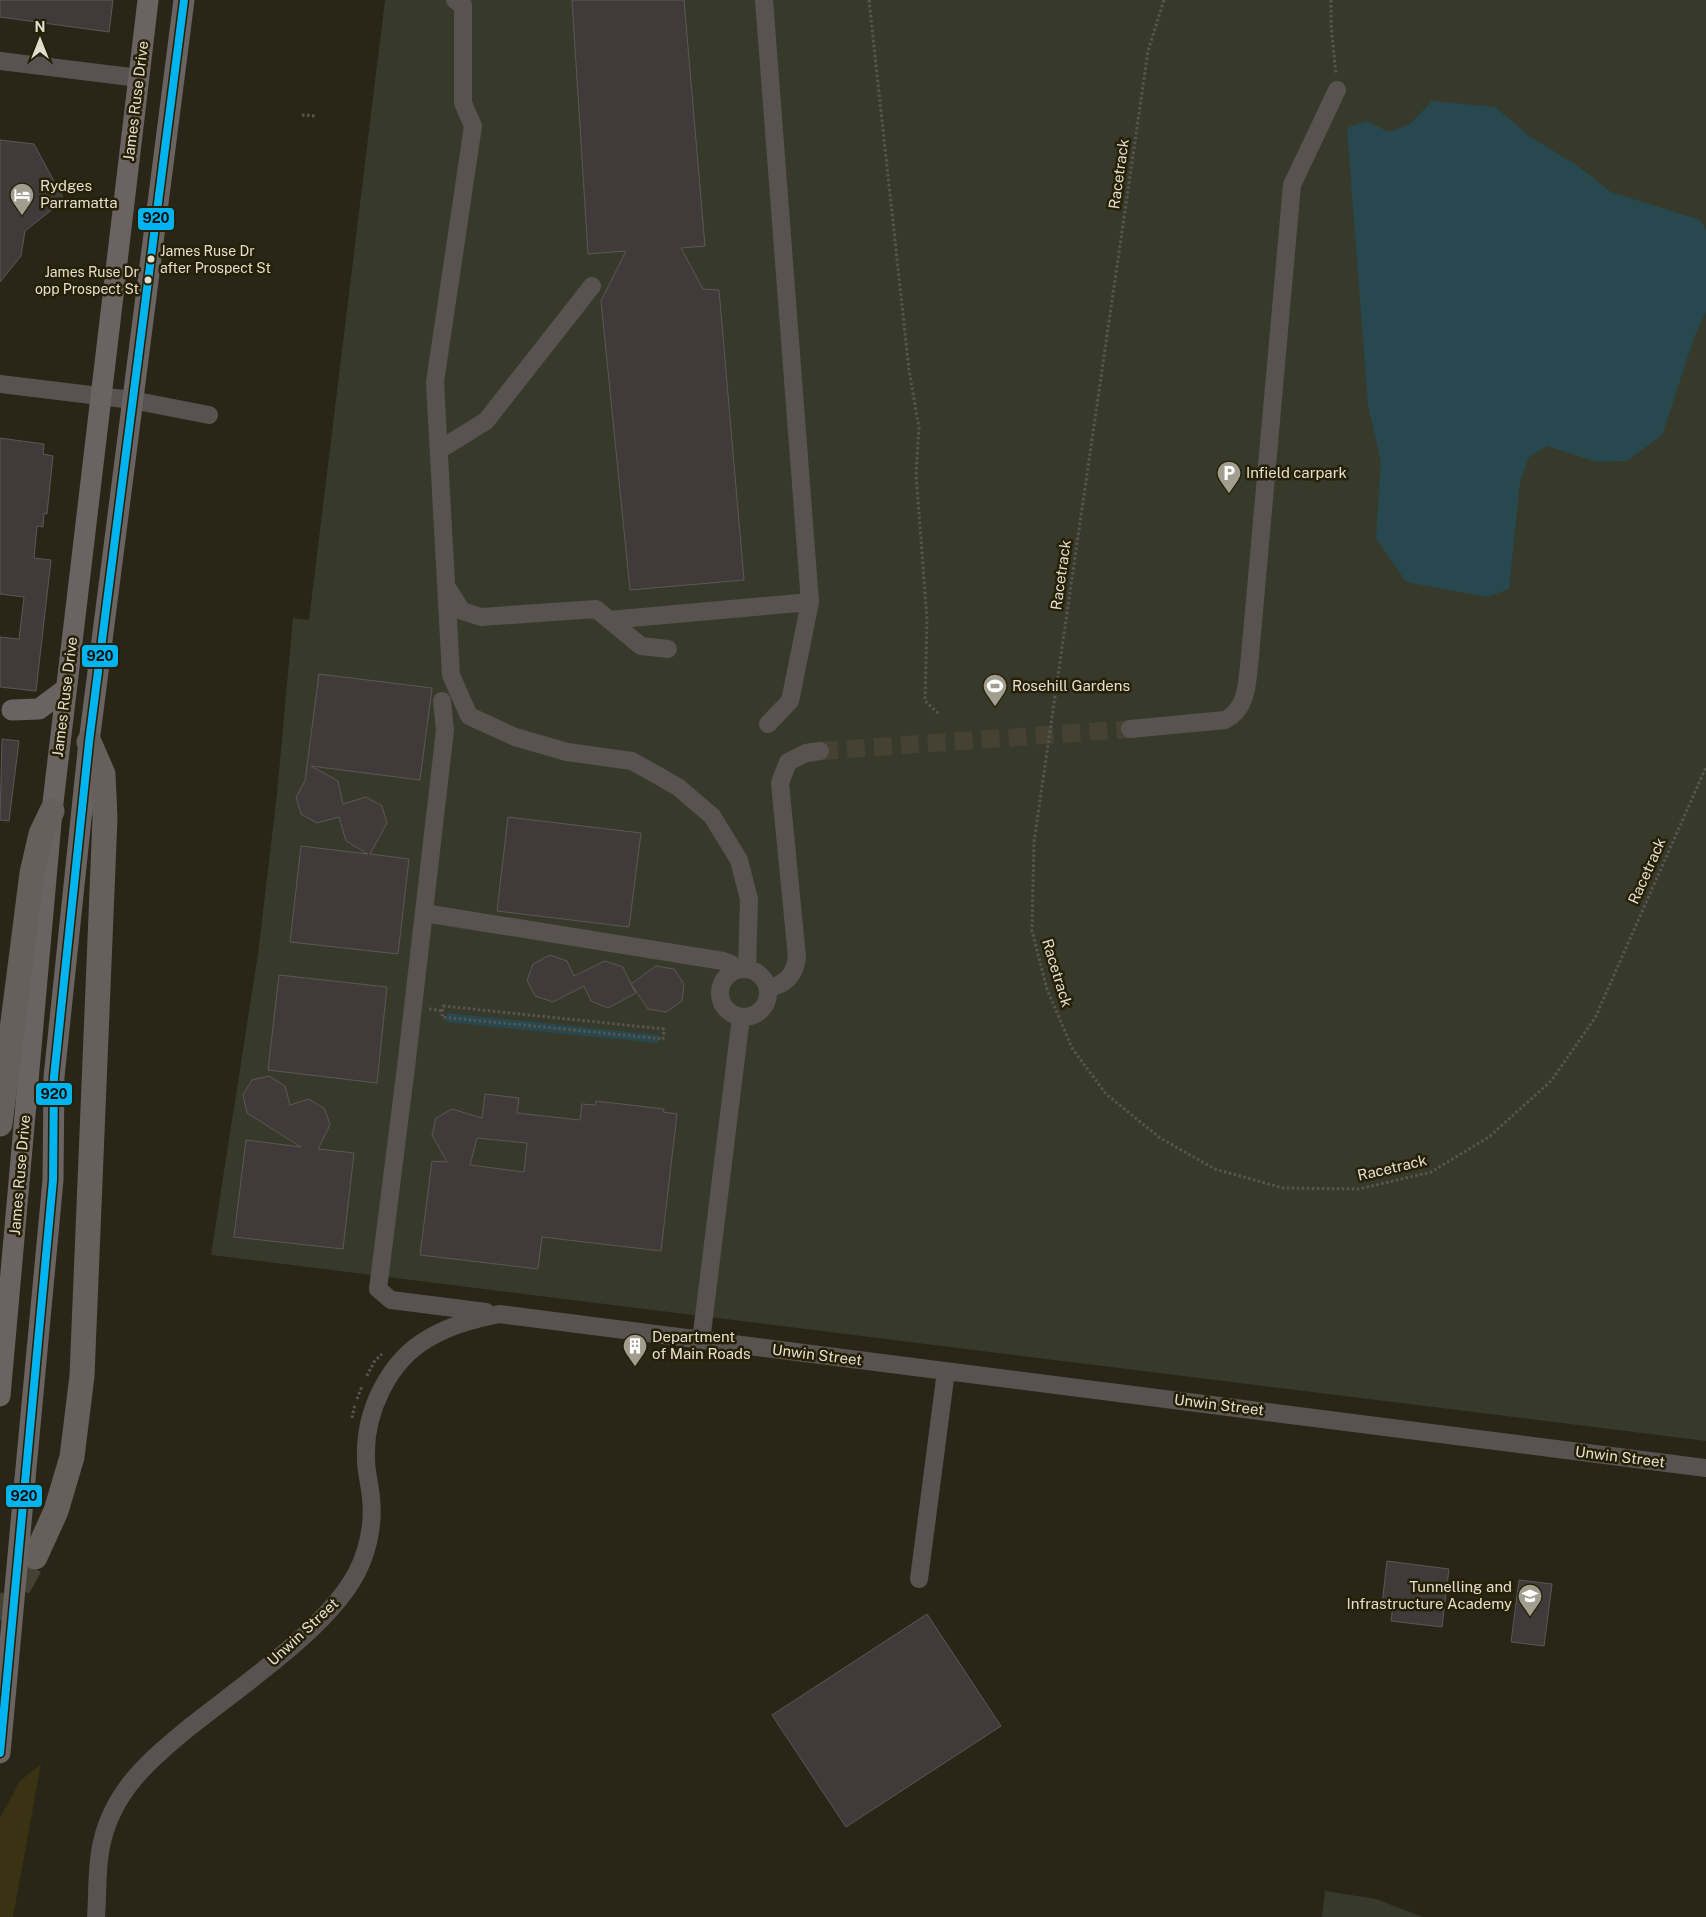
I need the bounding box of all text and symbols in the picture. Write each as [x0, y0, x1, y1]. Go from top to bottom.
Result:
north arrow [15, 15, 65, 65]
text: N [35, 19, 45, 35]
street label: James Ruse Drive [120, 40, 151, 162]
street label: Racetrack [1105, 138, 1132, 210]
place label: Rydges Parramatta [40, 177, 118, 211]
hotel icon: Rydges Parramatta [9, 182, 35, 216]
line badge: 920 [137, 207, 175, 231]
text: 920 [142, 210, 170, 226]
place label: James Ruse Dr after Prospect St [160, 243, 271, 276]
marker: James Ruse Dr after Prospect St [146, 254, 156, 264]
place label: James Ruse Dr opp Prospect St [35, 264, 139, 297]
marker: James Ruse Dr opp Prospect St [143, 275, 153, 285]
parking icon: Infield carpark [1216, 460, 1242, 494]
place label: Infield carpark [1246, 464, 1347, 481]
street label: Racetrack [1047, 539, 1074, 611]
street label: James Ruse Drive [49, 636, 80, 758]
line badge: 920 [81, 644, 119, 668]
text: 920 [86, 648, 114, 664]
sports icon: Rosehill Gardens [982, 673, 1008, 707]
place label: Rosehill Gardens [1012, 677, 1130, 694]
street label: Racetrack [1624, 835, 1669, 907]
street label: Racetrack [1039, 937, 1076, 1009]
line badge: 920 [35, 1082, 73, 1106]
text: 920 [40, 1086, 68, 1102]
street label: James Ruse Drive [6, 1114, 33, 1236]
street label: Racetrack [1356, 1151, 1428, 1184]
place label: Department of Main Roads [652, 1328, 751, 1362]
building icon: Department of Main Roads [622, 1333, 648, 1367]
street label: Unwin Street [771, 1341, 863, 1368]
street label: Unwin Street [1173, 1391, 1265, 1418]
street label: Unwin Street [1574, 1443, 1666, 1470]
line badge: 920 [5, 1484, 43, 1508]
text: 920 [10, 1488, 38, 1504]
place label: Tunnelling and Infrastructure Academy [1347, 1578, 1512, 1612]
school or university icon: Tunnelling and Infrastructure Academy [1517, 1583, 1543, 1617]
street label: Unwin Street [264, 1594, 342, 1669]

